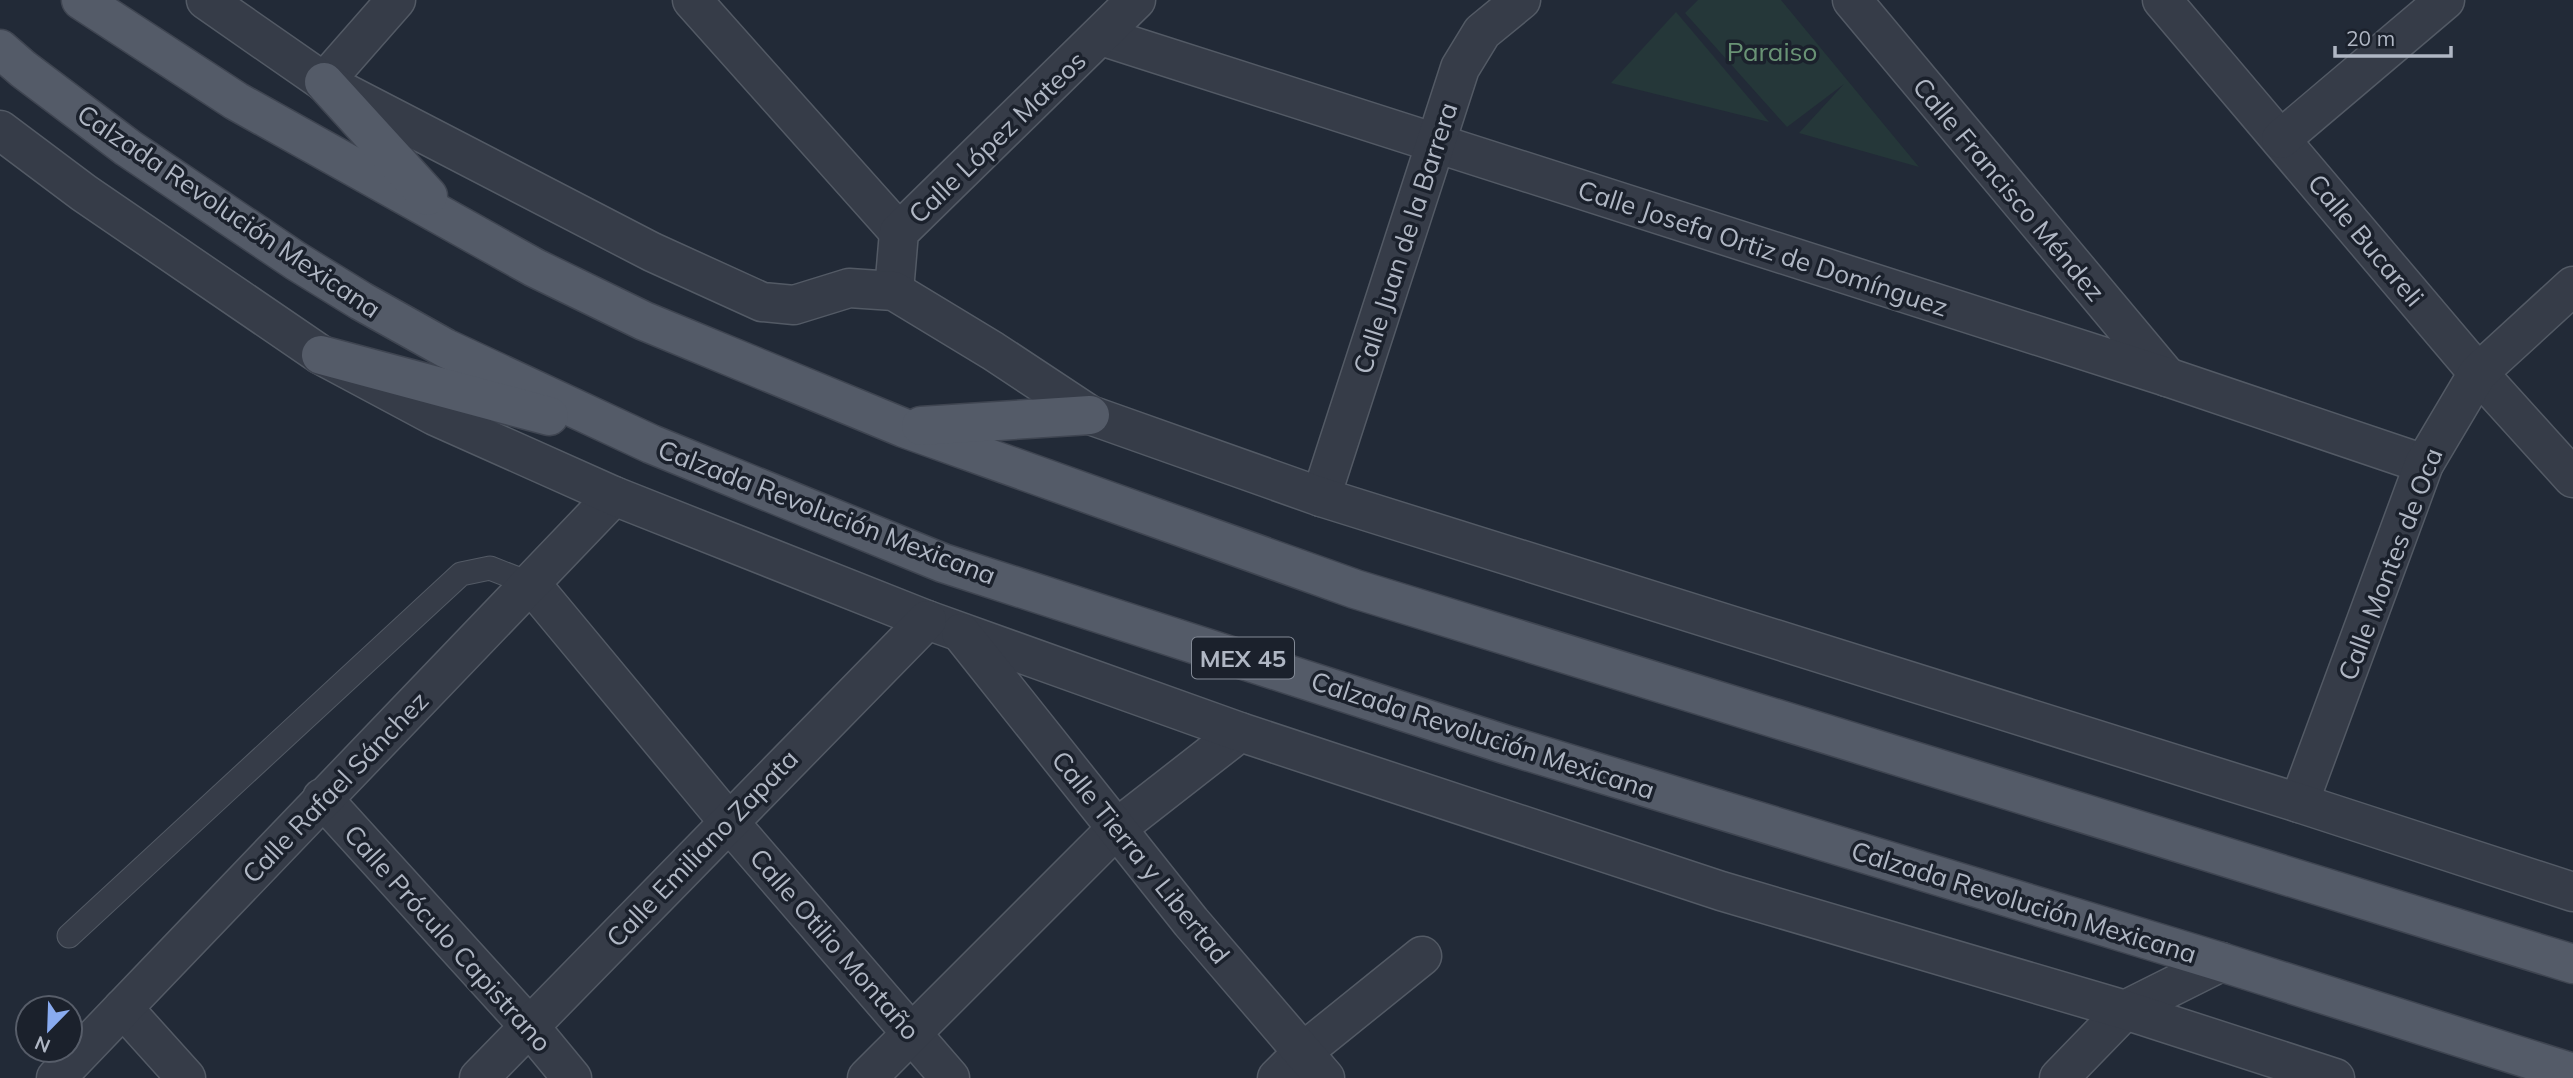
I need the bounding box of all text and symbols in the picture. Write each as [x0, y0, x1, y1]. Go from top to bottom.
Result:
scale bar [2335, 14, 2450, 58]
text: 20 m [2346, 25, 2395, 51]
park label: Paraiso [1727, 35, 1817, 68]
street label: Calle López Mateos [901, 44, 1093, 230]
street label: Calle Francisco Méndez [1906, 70, 2112, 308]
street label: Calzada Revolución Mexicana [71, 97, 387, 325]
street label: Calle Juan de la Barrera [1345, 98, 1465, 378]
street label: Calle Bucareli [2301, 167, 2431, 313]
street label: Calle Josefa Ortiz de Domínguez [1574, 173, 1952, 323]
street label: Calzada Revolución Mexicana [654, 432, 1000, 592]
street label: Calle Montes de Oca [2330, 443, 2450, 685]
road number: MEX 45 [1192, 638, 1294, 678]
street label: Calzada Revolución Mexicana [1307, 664, 1659, 806]
street label: Calle Rafael Sánchez [235, 684, 435, 890]
street label: Calle Emiliano Zapata [599, 742, 805, 954]
street label: Calle Tierra y Libertad [1045, 744, 1237, 970]
street label: Calle Próculo Capistrano [337, 818, 559, 1058]
street label: Calzada Revolución Mexicana [1848, 834, 2200, 970]
street label: Calle Otilio Montaño [743, 842, 927, 1046]
north arrow [14, 994, 84, 1064]
text: N [31, 1031, 54, 1058]

